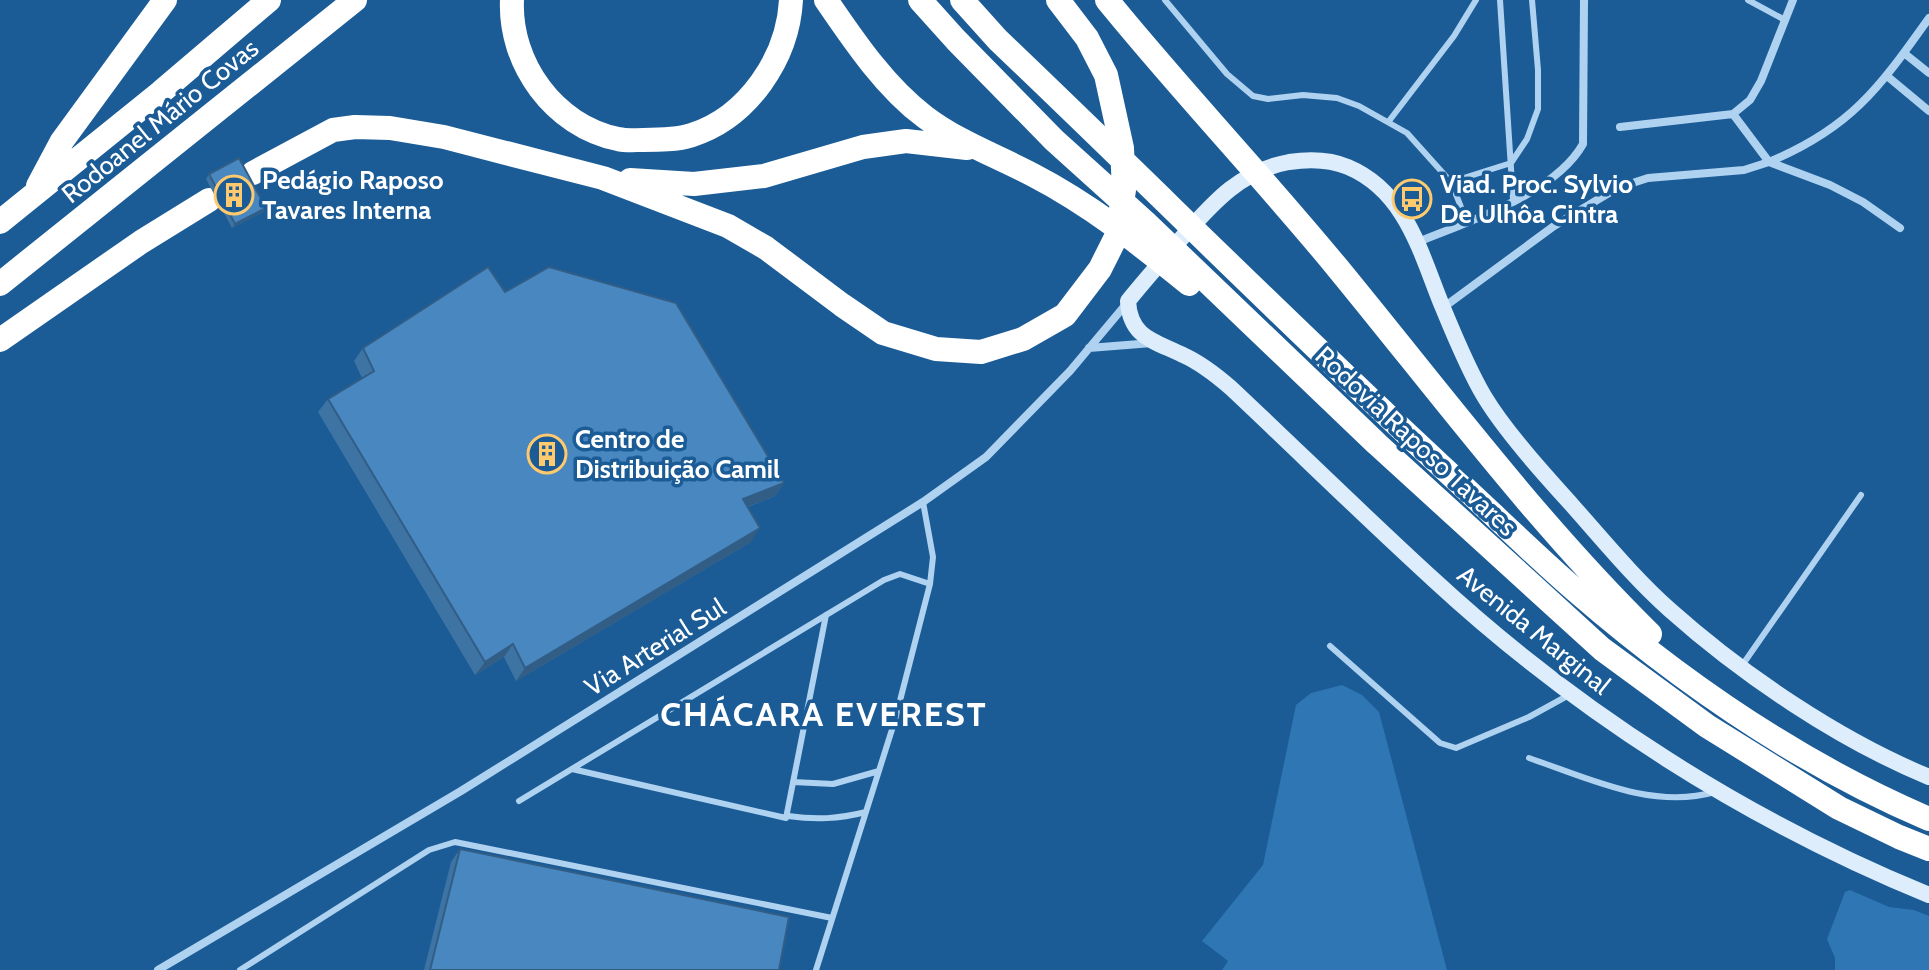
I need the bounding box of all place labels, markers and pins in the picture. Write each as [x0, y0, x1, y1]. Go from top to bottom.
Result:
place label: Pedágio Raposo Tavares Interna [262, 164, 444, 226]
place label: Viad. Proc. Sylvio De Ulhôa Cintra [1440, 168, 1633, 230]
building icon: Pedágio Raposo Tavares Interna [213, 174, 255, 216]
bus stop icon: Viad. Proc. Sylvio De Ulhôa Cintra [1391, 178, 1433, 220]
place label: Centro de Distribuição Camil [575, 423, 780, 485]
building icon: Centro de Distribuição Camil [526, 433, 568, 475]

